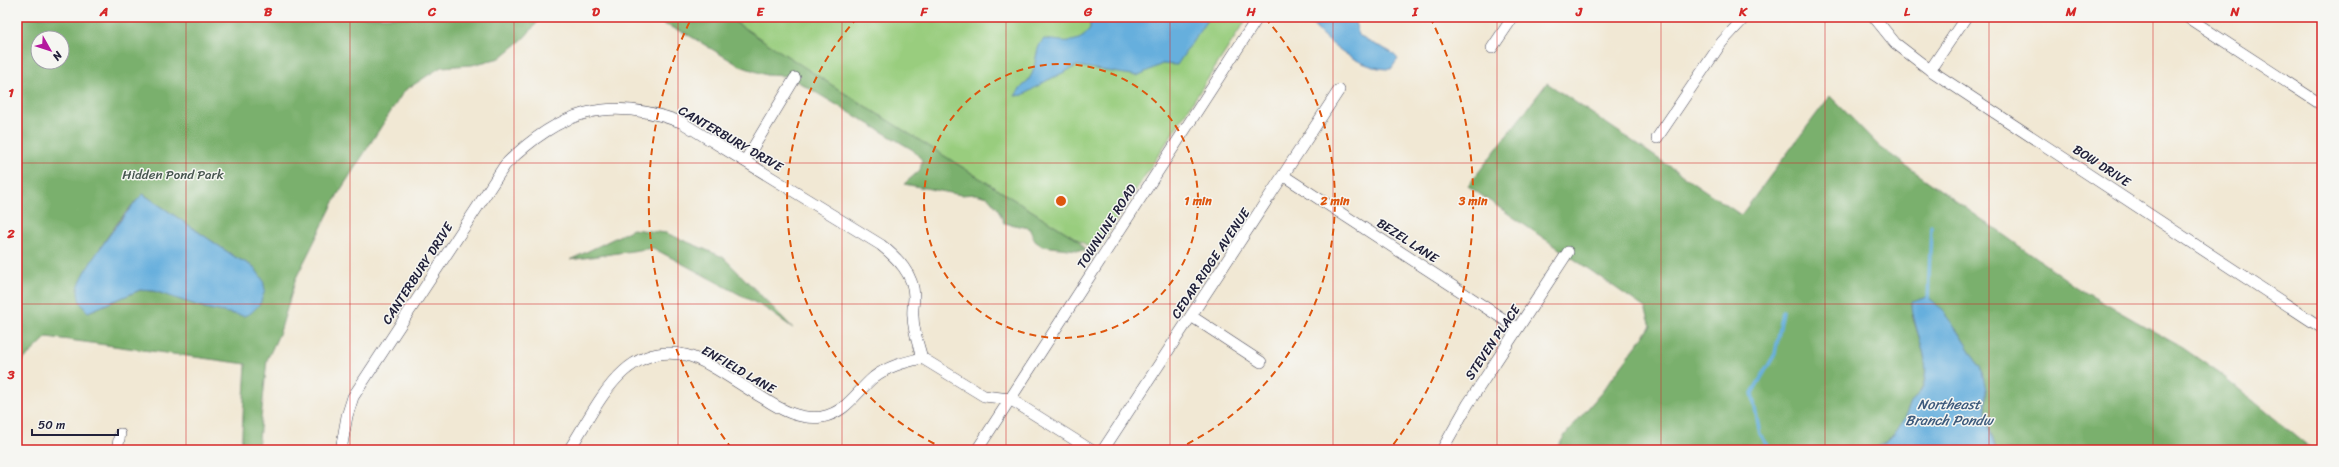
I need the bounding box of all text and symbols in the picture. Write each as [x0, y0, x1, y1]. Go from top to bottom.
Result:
text: A [99, 0, 108, 23]
text: B [264, 0, 273, 23]
text: C [427, 0, 437, 23]
text: D [592, 0, 600, 23]
text: E [756, 0, 765, 23]
text: F [919, 0, 928, 23]
text: G [1083, 0, 1093, 23]
text: H [1245, 0, 1256, 23]
text: I [1411, 0, 1419, 23]
text: J [1575, 0, 1583, 23]
text: K [1738, 0, 1748, 23]
text: L [1904, 0, 1911, 23]
text: M [2065, 0, 2077, 23]
text: N [2229, 0, 2240, 23]
north arrow [30, 30, 70, 70]
text: N [47, 46, 68, 65]
text: 1 [8, 81, 14, 104]
street label: CANTERBURY DRIVE [674, 99, 788, 178]
street label: BOW DRIVE [2068, 138, 2136, 193]
park label: Hidden Pond Park [122, 163, 224, 186]
street label: TOWNLINE ROAD [1070, 179, 1143, 273]
text: 1 min [1184, 190, 1212, 212]
text: 2 min [1319, 190, 1350, 212]
text: 3 min [1458, 190, 1488, 212]
centre of rings [1054, 194, 1068, 208]
street label: CEDAR RIDGE AVENUE [1165, 203, 1257, 323]
street label: BEZEL LANE [1372, 212, 1444, 269]
street label: CANTERBURY DRIVE [376, 217, 460, 329]
text: 2 [6, 222, 15, 245]
street label: STEVEN PLACE [1459, 299, 1527, 385]
street label: ENFIELD LANE [697, 339, 781, 400]
text: 3 [6, 363, 15, 386]
water label: Northeast Branch Pondw [1905, 392, 1995, 433]
scale bar [32, 411, 118, 437]
text: 50 m [38, 414, 65, 436]

